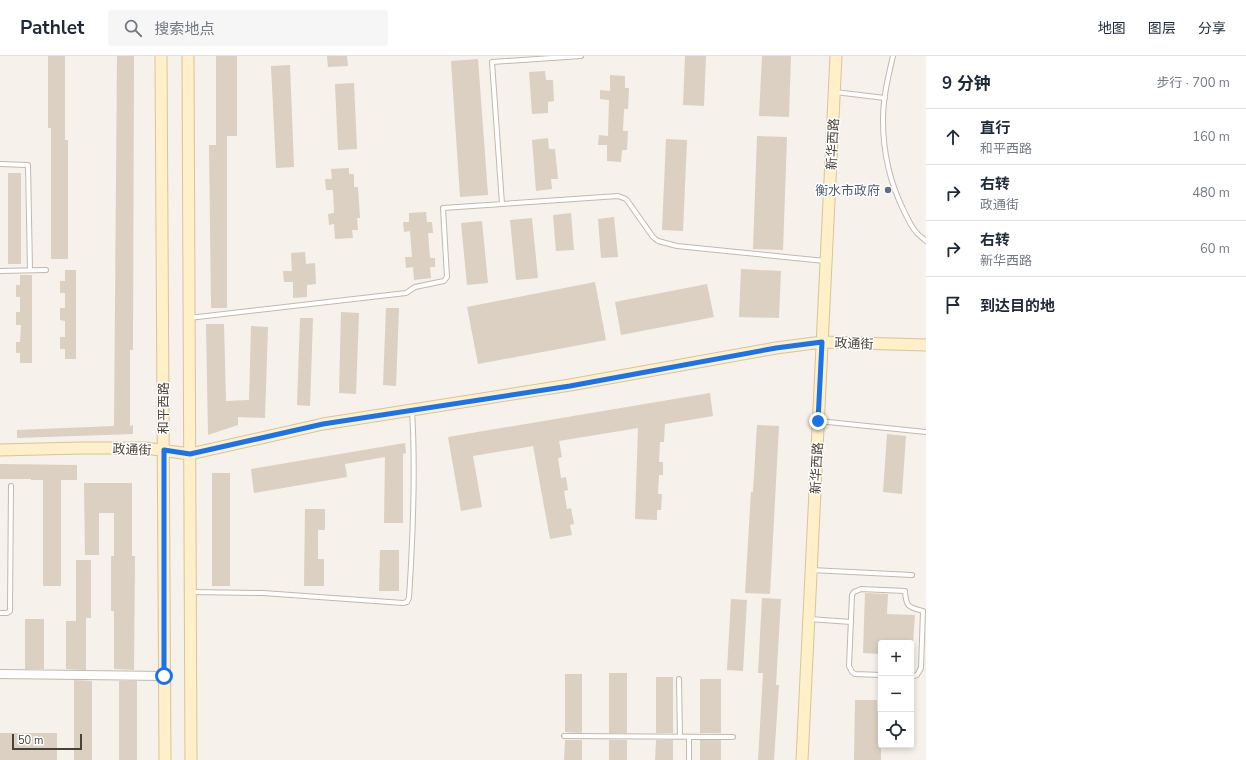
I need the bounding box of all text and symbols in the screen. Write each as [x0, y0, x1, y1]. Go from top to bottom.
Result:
search box [108, 10, 388, 46]
text: Pathlet [20, 15, 84, 41]
icon: search [122, 17, 144, 39]
text: 搜索地点 [154, 19, 214, 39]
text: 地图 [1098, 19, 1126, 38]
text: 图层 [1148, 19, 1176, 38]
text: 分享 [1198, 19, 1226, 38]
text: 9 分钟 [942, 72, 991, 95]
text: 步行 · 700 m [1156, 74, 1230, 92]
street label: 新华西路 [823, 118, 843, 170]
text: 直行 [980, 118, 1010, 138]
icon: ahead [942, 126, 964, 148]
text: 160 m [1192, 128, 1230, 146]
text: 和平西路 [980, 140, 1032, 158]
text: 右转 [980, 174, 1010, 194]
place label: 衡水市政府 [815, 182, 880, 200]
icon: right [942, 182, 964, 204]
text: 480 m [1192, 184, 1230, 202]
marker: 衡水市政府 [883, 185, 893, 195]
text: 政通街 [980, 196, 1019, 214]
text: 右转 [980, 230, 1010, 250]
icon: right [942, 238, 964, 260]
text: 60 m [1200, 240, 1230, 258]
text: 新华西路 [980, 252, 1032, 270]
icon: arrive [942, 294, 964, 316]
text: 到达目的地 [980, 296, 1055, 316]
street label: 政通街 [834, 334, 874, 354]
street label: 和平西路 [155, 382, 173, 434]
route end [809, 412, 827, 430]
street label: 政通街 [112, 440, 152, 460]
street label: 新华西路 [807, 442, 827, 494]
map controls [878, 640, 914, 748]
button: + [878, 640, 914, 676]
route start [155, 667, 173, 685]
button: − [878, 676, 914, 712]
button: locate [878, 712, 914, 748]
scale bar [12, 732, 82, 751]
text: 50 m [18, 733, 43, 748]

